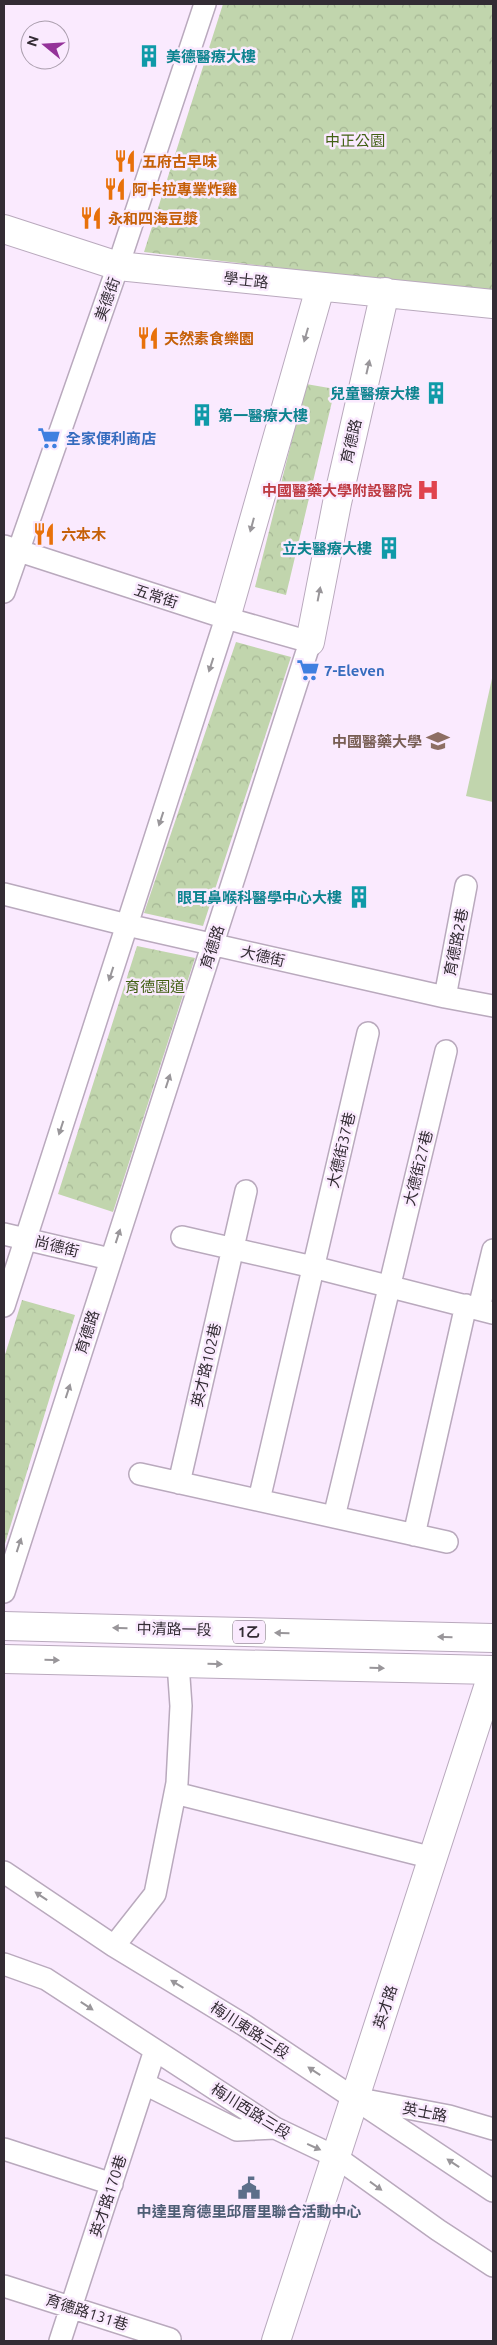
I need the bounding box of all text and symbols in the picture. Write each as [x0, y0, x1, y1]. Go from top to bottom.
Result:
north arrow [20, 20, 70, 70]
text: N [23, 34, 42, 48]
building icon: 美德醫療大樓 [136, 43, 162, 69]
place label: 美德醫療大樓 [166, 48, 256, 65]
park label: 中正公園 [325, 132, 385, 149]
restaurant icon: 五府古早味 [112, 148, 138, 174]
place label: 五府古早味 [142, 153, 217, 170]
restaurant icon: 阿卡拉專業炸雞 [102, 176, 128, 202]
place label: 阿卡拉專業炸雞 [132, 181, 237, 198]
restaurant icon: 永和四海豆漿 [78, 205, 104, 231]
place label: 永和四海豆漿 [108, 210, 198, 227]
street label: 學士路 [223, 269, 269, 291]
street label: 美德街 [91, 275, 123, 323]
restaurant icon: 天然素食樂園 [135, 325, 161, 351]
one-way arrow [301, 327, 309, 342]
place label: 天然素食樂園 [164, 330, 254, 347]
one-way arrow [364, 360, 372, 375]
building icon: 兒童醫療大樓 [423, 380, 449, 406]
place label: 兒童醫療大樓 [330, 385, 420, 402]
building icon: 第一醫療大樓 [189, 402, 215, 428]
place label: 第一醫療大樓 [218, 407, 308, 424]
street label: 育德路 [338, 417, 364, 465]
supermarket icon: 全家便利商店 [36, 425, 62, 451]
place label: 全家便利商店 [66, 430, 156, 447]
hospital icon: 中國醫藥大學附設醫院 [415, 477, 441, 503]
place label: 中國醫藥大學附設醫院 [262, 482, 412, 499]
one-way arrow [247, 517, 255, 532]
restaurant icon: 六本木 [31, 521, 57, 547]
place label: 六本木 [61, 526, 106, 543]
building icon: 立夫醫療大樓 [376, 535, 402, 561]
place label: 立夫醫療大樓 [282, 540, 372, 557]
street label: 五常街 [132, 581, 180, 611]
one-way arrow [315, 586, 323, 602]
one-way arrow [207, 657, 214, 672]
supermarket icon: 7-Eleven [295, 657, 321, 683]
place label: 7-Eleven [324, 662, 385, 679]
school or university icon: 中國醫藥大學 [425, 728, 451, 754]
place label: 中國醫藥大學 [332, 733, 422, 750]
one-way arrow [157, 812, 164, 827]
building icon: 眼耳鼻喉科醫學中心大樓 [346, 884, 372, 910]
place label: 眼耳鼻喉科醫學中心大樓 [177, 889, 342, 906]
street label: 育德路2巷 [441, 907, 471, 977]
street label: 育德路 [197, 923, 227, 971]
street label: 大德街 [239, 943, 287, 969]
one-way arrow [107, 967, 115, 982]
park label: 育德園道 [125, 978, 185, 995]
one-way arrow [165, 1074, 172, 1089]
street label: 大德街37巷 [324, 1111, 358, 1189]
one-way arrow [57, 1121, 64, 1136]
street label: 大德街27巷 [400, 1129, 436, 1207]
one-way arrow [114, 1228, 122, 1243]
street label: 尚德街 [33, 1232, 81, 1260]
street label: 育德路 [72, 1308, 102, 1356]
street label: 英才路102巷 [188, 1321, 224, 1409]
one-way arrow [65, 1383, 72, 1398]
one-way arrow [15, 1538, 23, 1553]
street label: 中清路一段 [136, 1620, 212, 1638]
road number: 1乙 [233, 1620, 265, 1644]
one-way arrow [111, 1624, 127, 1632]
one-way arrow [274, 1629, 290, 1637]
one-way arrow [436, 1633, 452, 1641]
one-way arrow [45, 1656, 61, 1664]
one-way arrow [207, 1660, 223, 1668]
one-way arrow [370, 1664, 386, 1672]
one-way arrow [34, 1891, 47, 1901]
one-way arrow [171, 1980, 184, 1989]
street label: 英才路 [370, 1983, 400, 2031]
street label: 梅川東路三段 [208, 1998, 292, 2062]
one-way arrow [80, 2001, 94, 2011]
one-way arrow [308, 2067, 321, 2076]
street label: 梅川西路三段 [208, 2080, 294, 2142]
street label: 英士路 [401, 2099, 449, 2125]
one-way arrow [307, 2144, 321, 2152]
street label: 英才路170巷 [87, 2153, 129, 2239]
one-way arrow [446, 2159, 460, 2168]
public building icon: 中達里育德里邱厝里聯合活動中心 [236, 2175, 262, 2201]
one-way arrow [369, 2181, 383, 2191]
place label: 中達里育德里邱厝里聯合活動中心 [136, 2203, 362, 2220]
street label: 育德路131巷 [44, 2291, 130, 2333]

